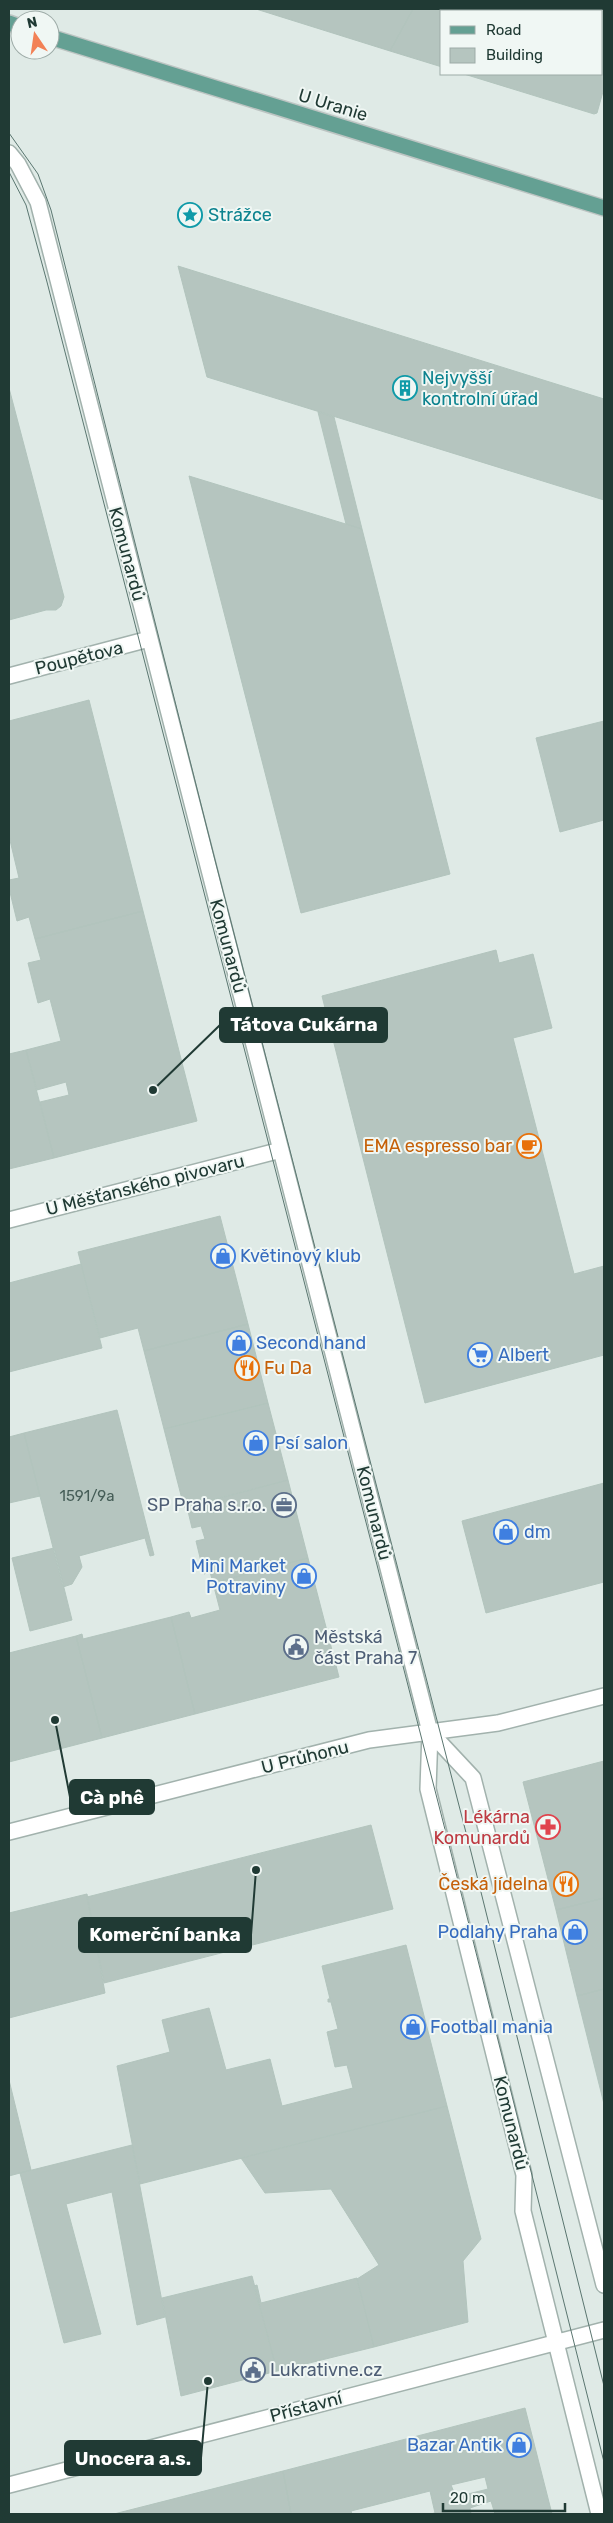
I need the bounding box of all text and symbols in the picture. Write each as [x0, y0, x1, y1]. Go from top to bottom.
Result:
north arrow [10, 10, 60, 60]
legend [440, 10, 603, 75]
text: N [25, 13, 39, 32]
text: Road [486, 21, 522, 39]
text: Building [486, 46, 543, 64]
street label: U Uranie [296, 84, 370, 126]
place icon: Strážce [177, 202, 203, 228]
place label: Strážce [208, 204, 272, 226]
place label: Nejvyšší kontrolní úřad [422, 367, 538, 410]
building icon: Nejvyšší kontrolní úřad [392, 375, 418, 401]
street label: Komunardů [104, 505, 150, 603]
street label: Poupětova [33, 636, 125, 680]
street label: Komunardů [205, 897, 251, 995]
callout: Tátova Cukárna [220, 1008, 387, 1042]
text: Tátova Cukárna [230, 1013, 378, 1036]
cafe icon: EMA espresso bar [516, 1133, 542, 1159]
place label: EMA espresso bar [363, 1135, 512, 1157]
street label: U Měšťanského pivovaru [43, 1150, 247, 1220]
shop icon: Květinový klub [210, 1243, 236, 1269]
place label: Květinový klub [240, 1245, 361, 1267]
shop icon: Second hand [226, 1330, 252, 1356]
place label: Second hand [256, 1332, 366, 1354]
supermarket icon: Albert [467, 1342, 493, 1368]
place label: Albert [498, 1344, 549, 1366]
restaurant icon: Fu Da [234, 1355, 260, 1381]
place label: Fu Da [264, 1357, 312, 1379]
shop icon: Psí salon [243, 1430, 269, 1456]
place label: Psí salon [274, 1432, 348, 1454]
street label: Komunardů [352, 1464, 396, 1562]
house number: 1591/9a [60, 1487, 115, 1505]
office icon: SP Praha s.r.o. [271, 1492, 297, 1518]
place label: SP Praha s.r.o. [147, 1494, 266, 1516]
shop icon: dm [493, 1519, 519, 1545]
place label: dm [524, 1521, 551, 1543]
place label: Mini Market Potraviny [191, 1555, 286, 1598]
shop icon: Mini Market Potraviny [291, 1563, 317, 1589]
place label: Městská část Praha 7 [314, 1626, 417, 1669]
public building icon: Městská část Praha 7 [283, 1634, 309, 1660]
street label: U Průhonu [259, 1736, 351, 1778]
callout: Cà phê [70, 1780, 154, 1814]
text: Cà phê [80, 1786, 144, 1809]
place label: Lékárna Komunardů [434, 1806, 530, 1849]
pharmacy icon: Lékárna Komunardů [535, 1814, 561, 1840]
restaurant icon: Česká jídelna [553, 1871, 579, 1897]
place label: Česká jídelna [438, 1873, 548, 1895]
callout: Komerční banka [79, 1918, 251, 1952]
shop icon: Podlahy Praha [562, 1919, 588, 1945]
place label: Podlahy Praha [438, 1921, 558, 1943]
text: Komerční banka [89, 1923, 241, 1946]
shop icon: Football mania [400, 2014, 426, 2040]
place label: Football mania [430, 2016, 553, 2038]
street label: Komunardů [489, 2074, 533, 2172]
public building icon: Lukrativne.cz [240, 2357, 266, 2383]
place label: Lukrativne.cz [270, 2359, 382, 2381]
street label: Přístavní [267, 2386, 346, 2427]
shop icon: Bazar Antik [506, 2432, 532, 2458]
place label: Bazar Antik [407, 2434, 503, 2456]
callout: Unocera a.s. [65, 2441, 201, 2475]
text: Unocera a.s. [75, 2447, 191, 2470]
scale bar [443, 2480, 566, 2512]
text: 20 m [450, 2489, 485, 2507]

